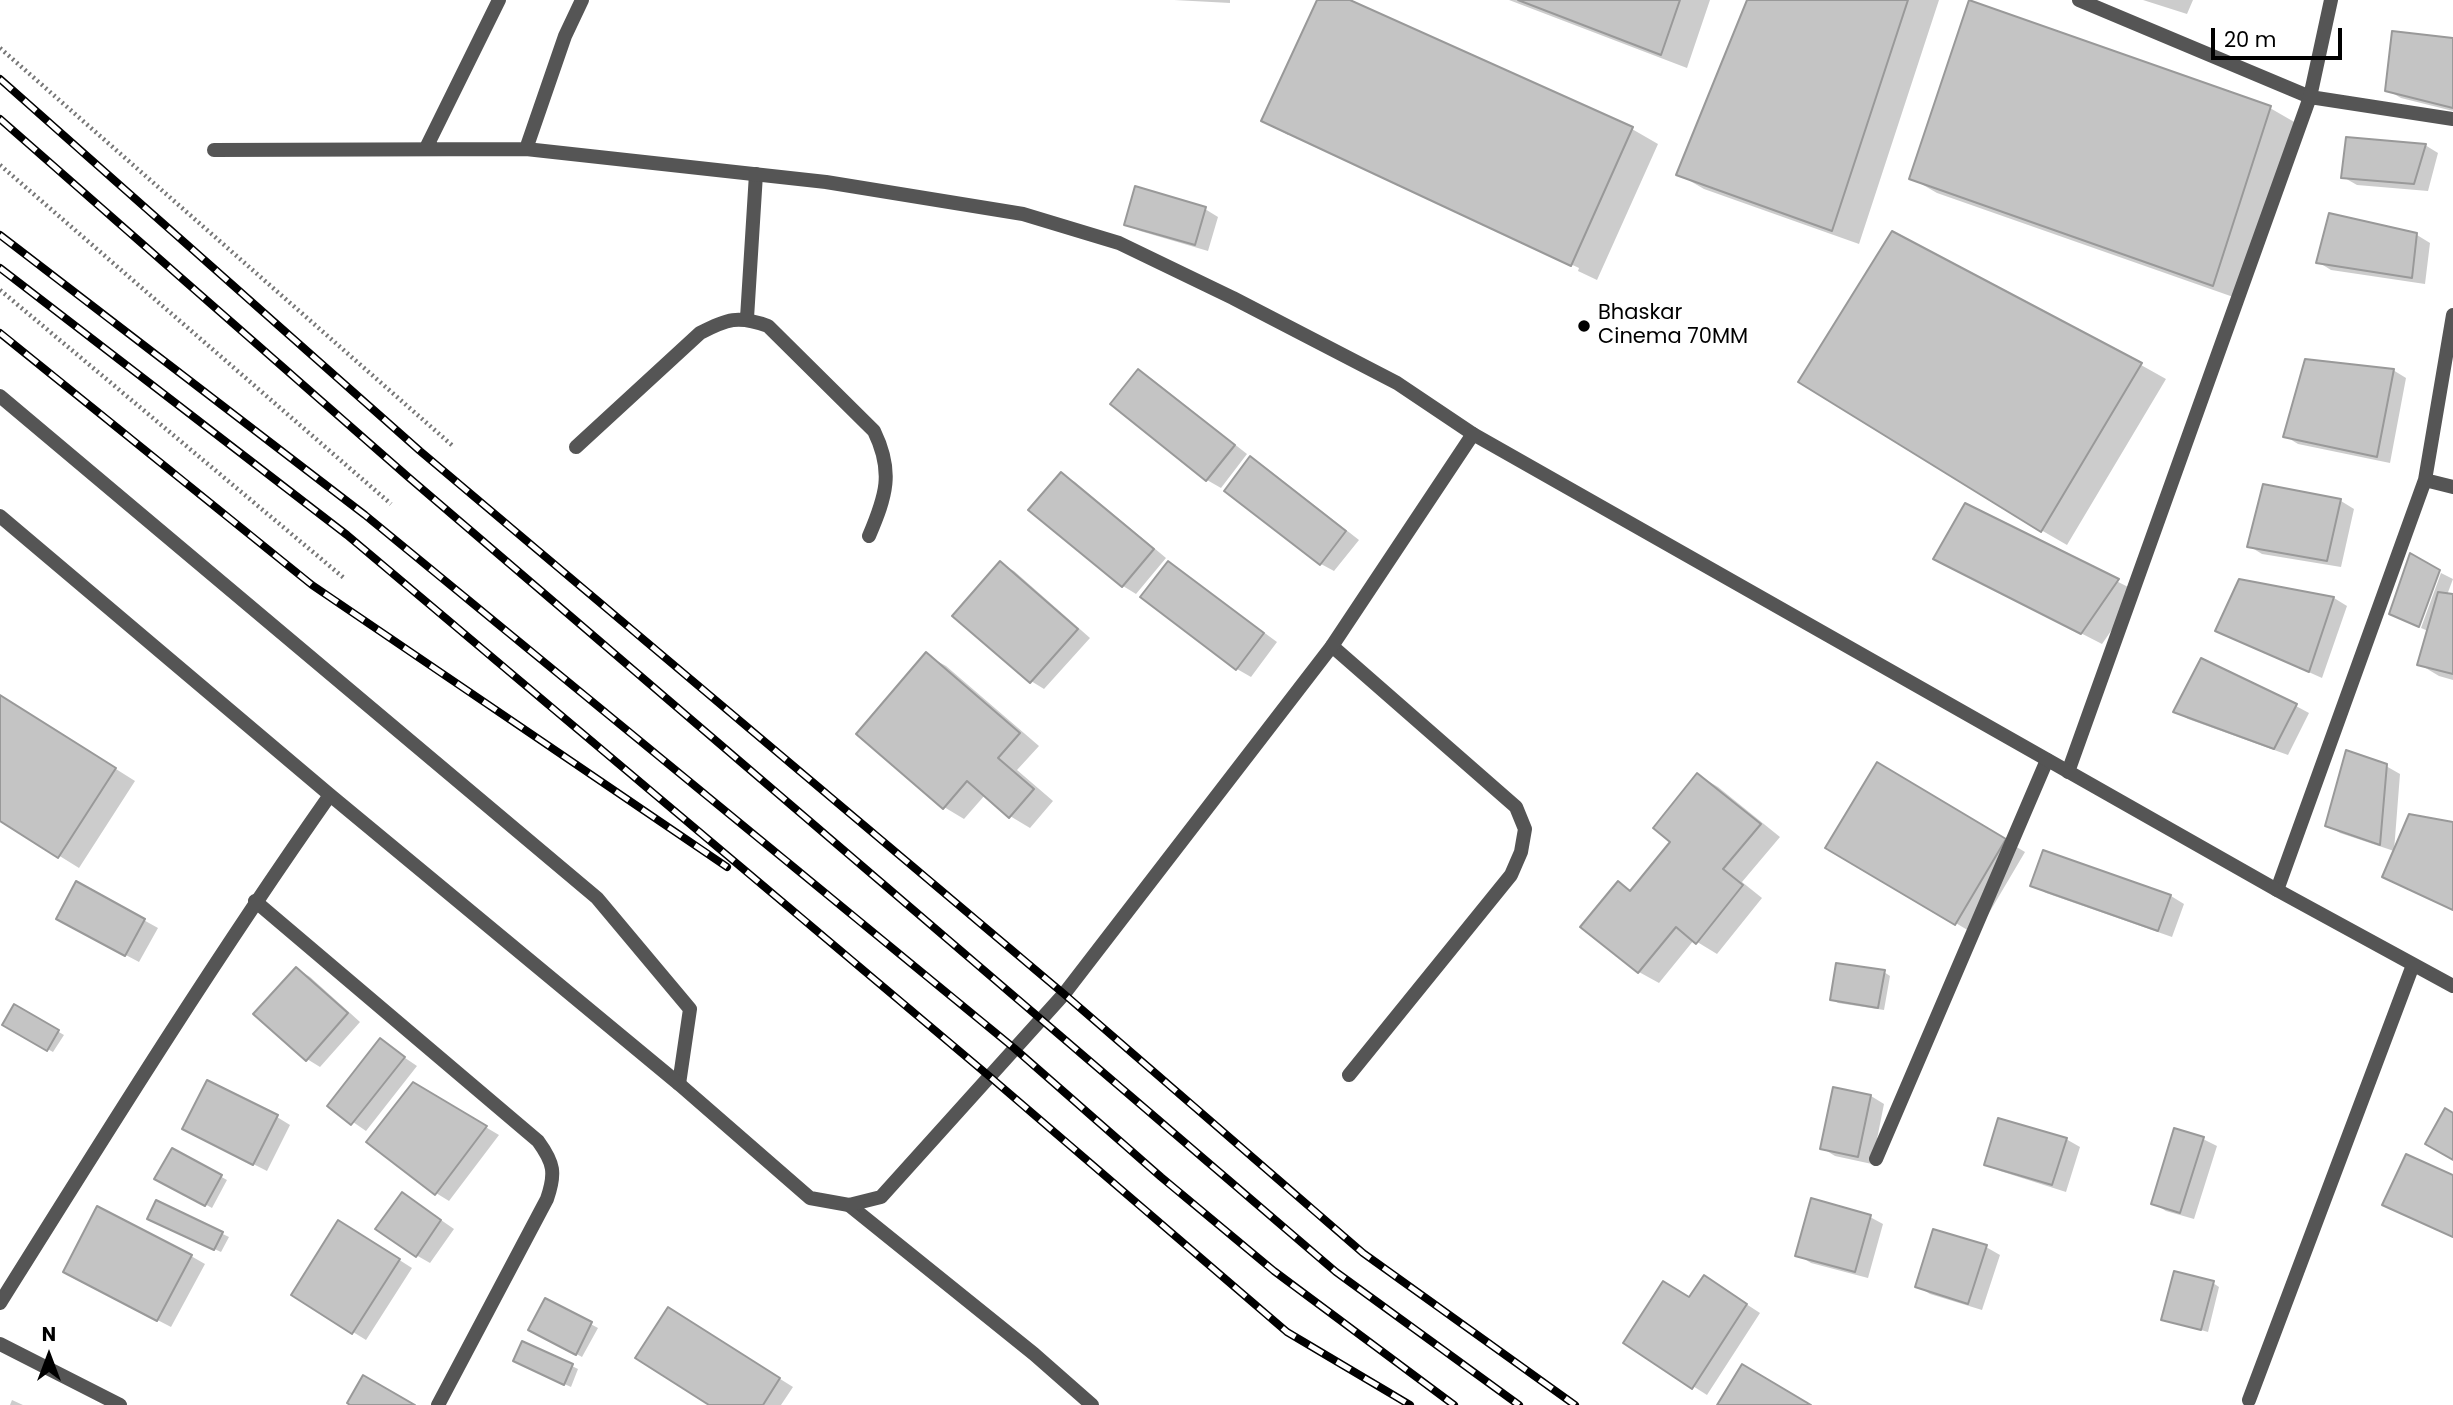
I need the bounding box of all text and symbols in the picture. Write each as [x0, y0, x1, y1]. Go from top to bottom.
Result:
scale bar [2215, 14, 2346, 58]
text: 20 m [2224, 25, 2277, 54]
place label: Bhaskar Cinema 70MM [1598, 301, 1748, 351]
marker: Bhaskar Cinema 70MM [1576, 318, 1592, 334]
north arrow [14, 1321, 84, 1391]
text: N [42, 1321, 56, 1348]

